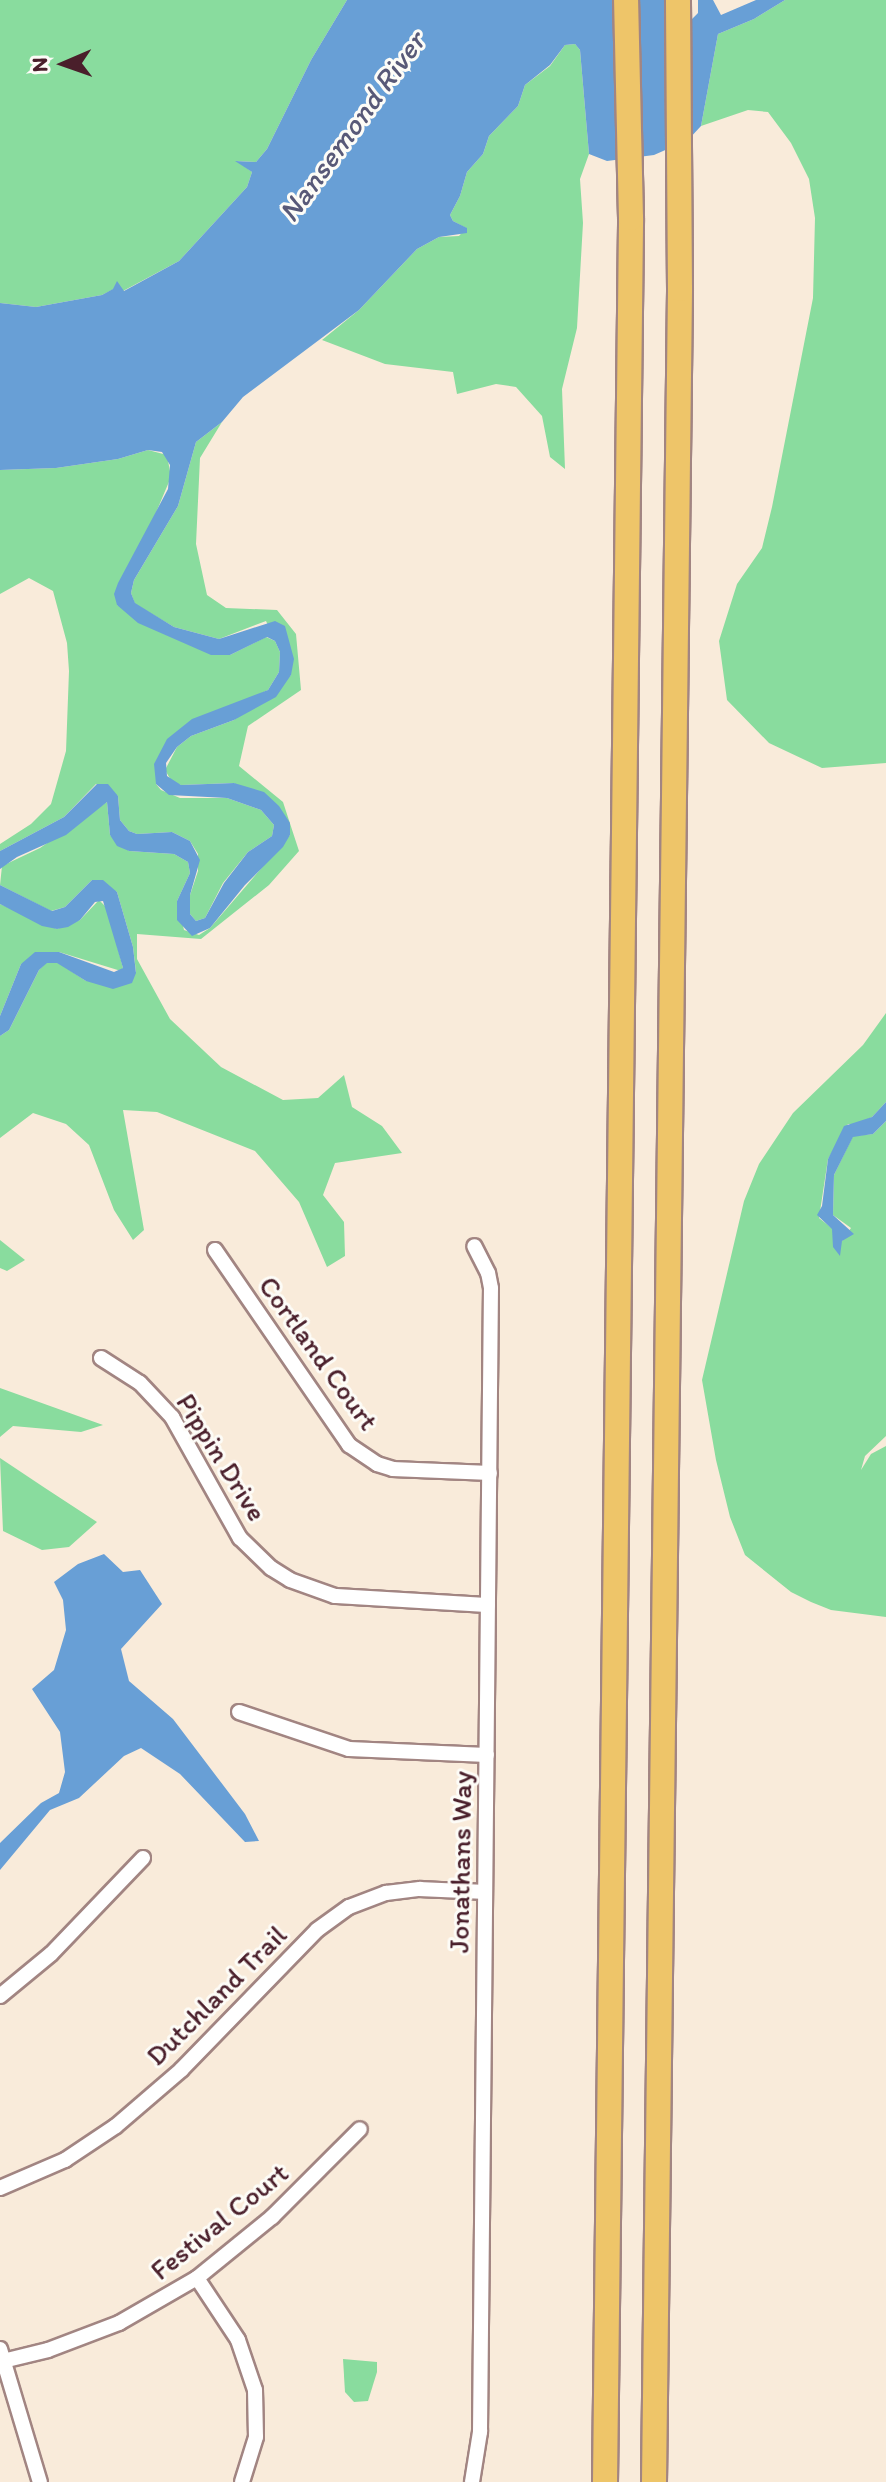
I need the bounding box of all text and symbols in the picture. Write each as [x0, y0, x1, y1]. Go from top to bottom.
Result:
north arrow [24, 24, 104, 104]
water label: Nansemond River [271, 25, 433, 229]
text: N [26, 57, 53, 73]
street label: Cortland Court [252, 1270, 386, 1436]
street label: Pippin Drive [170, 1387, 274, 1527]
street label: Jonathans Way [442, 1771, 478, 1953]
street label: Dutchland Trail [139, 1918, 293, 2072]
street label: Festival Court [143, 2155, 295, 2287]

